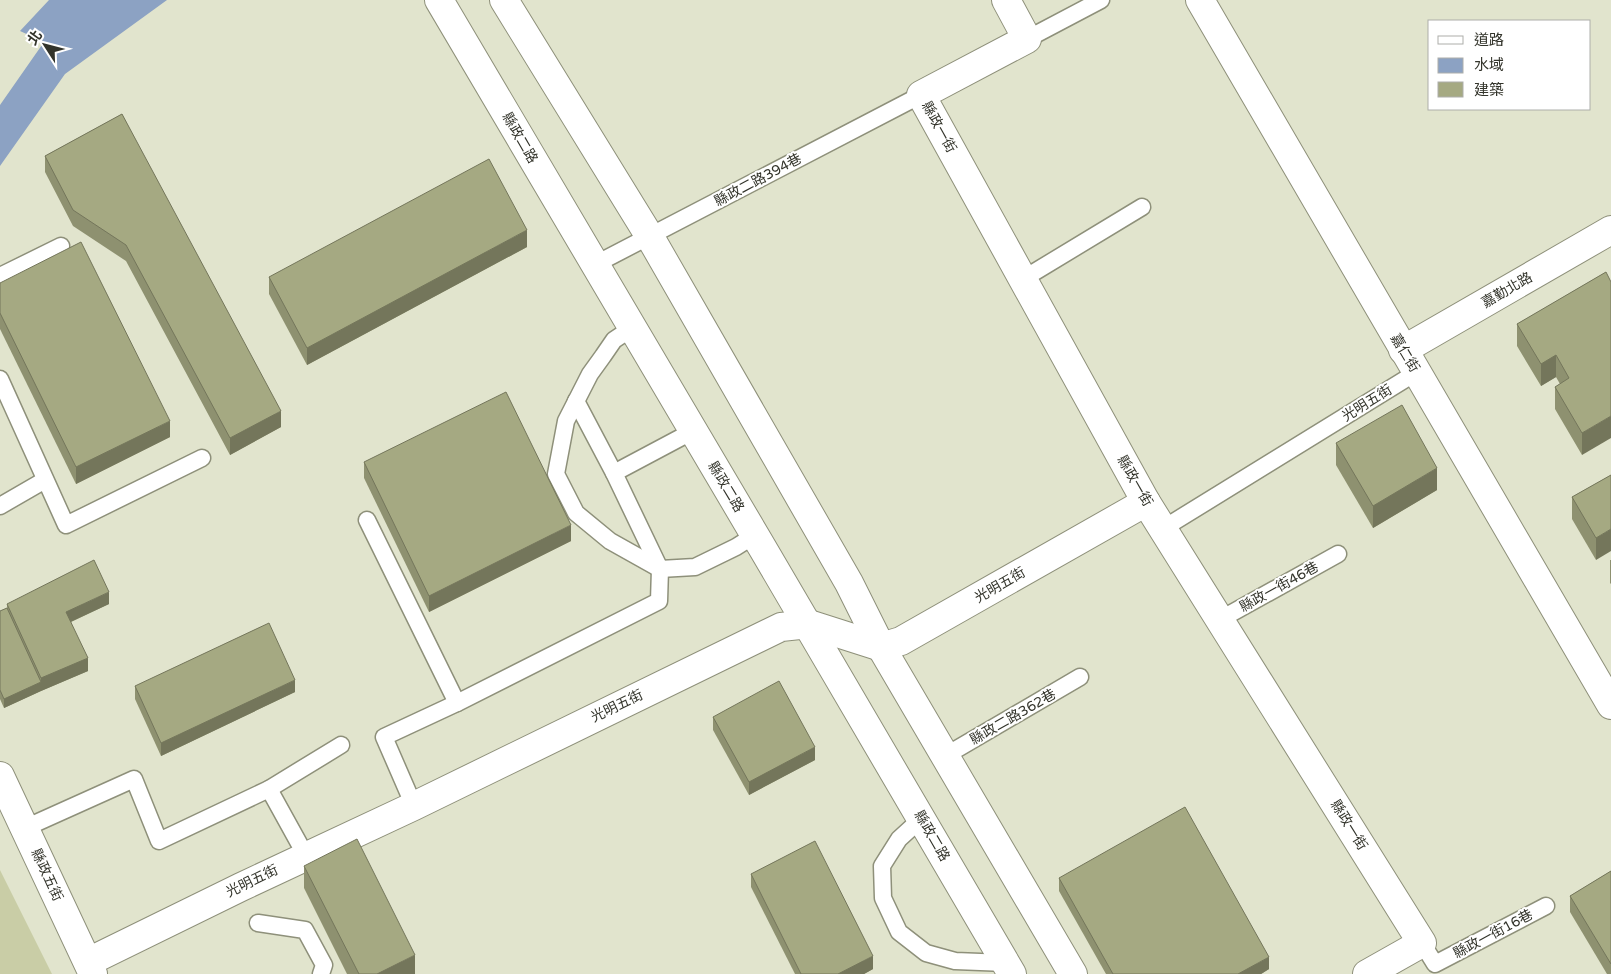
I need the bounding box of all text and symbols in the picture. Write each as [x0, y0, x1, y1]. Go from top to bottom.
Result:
north arrow [20, 20, 70, 70]
legend [1428, 20, 1591, 110]
text: 北 [24, 27, 46, 48]
text: 道路 [1474, 31, 1504, 49]
text: 水域 [1474, 56, 1504, 74]
text: 建築 [1474, 81, 1504, 99]
street label: 縣政一街 [918, 98, 960, 156]
street label: 縣政二路 [499, 110, 541, 166]
street label: 縣政二路394巷 [711, 150, 805, 210]
street label: 嘉勤北路 [1479, 269, 1535, 311]
street label: 嘉仁街 [1387, 331, 1423, 375]
street label: 光明五街 [1339, 381, 1395, 425]
street label: 縣政一街 [1114, 453, 1156, 509]
street label: 縣政二路 [704, 459, 748, 515]
street label: 縣政一街46巷 [1237, 558, 1321, 616]
street label: 光明五街 [972, 564, 1028, 606]
street label: 光明五街 [588, 686, 646, 726]
street label: 縣政二路362巷 [967, 686, 1059, 748]
street label: 縣政一街 [1327, 797, 1371, 853]
street label: 縣政二路 [911, 808, 953, 864]
street label: 縣政五街 [27, 846, 67, 904]
street label: 光明五街 [223, 861, 281, 901]
street label: 縣政一街16巷 [1450, 906, 1536, 962]

